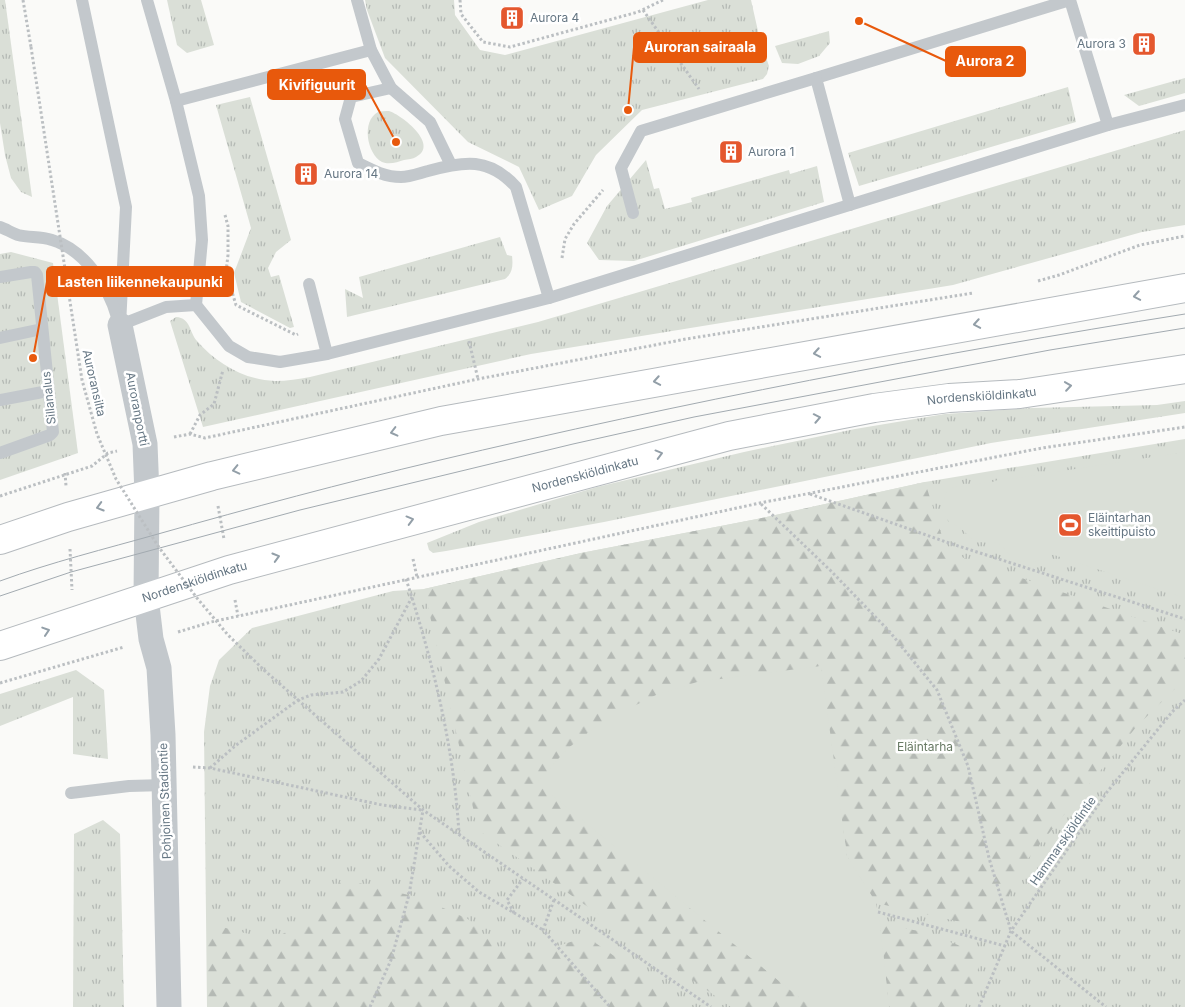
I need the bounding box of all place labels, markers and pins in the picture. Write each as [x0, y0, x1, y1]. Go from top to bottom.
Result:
building icon: Aurora 4 [499, 5, 525, 31]
place label: Aurora 4 [530, 10, 580, 25]
building icon: Aurora 3 [1131, 31, 1157, 57]
callout: Auroran sairaala [634, 33, 766, 62]
place label: Aurora 3 [1077, 36, 1126, 51]
callout: Aurora 2 [946, 47, 1025, 76]
callout: Kivifiguurit [268, 70, 365, 99]
building icon: Aurora 1 [718, 139, 744, 165]
place label: Aurora 1 [748, 144, 794, 159]
building icon: Aurora 14 [293, 161, 319, 187]
place label: Aurora 14 [324, 166, 378, 181]
callout: Lasten liikennekaupunki [47, 267, 233, 296]
place label: Eläintarhan skeittipuisto [1088, 510, 1156, 539]
sports icon: Eläintarhan skeittipuisto [1057, 512, 1083, 538]

